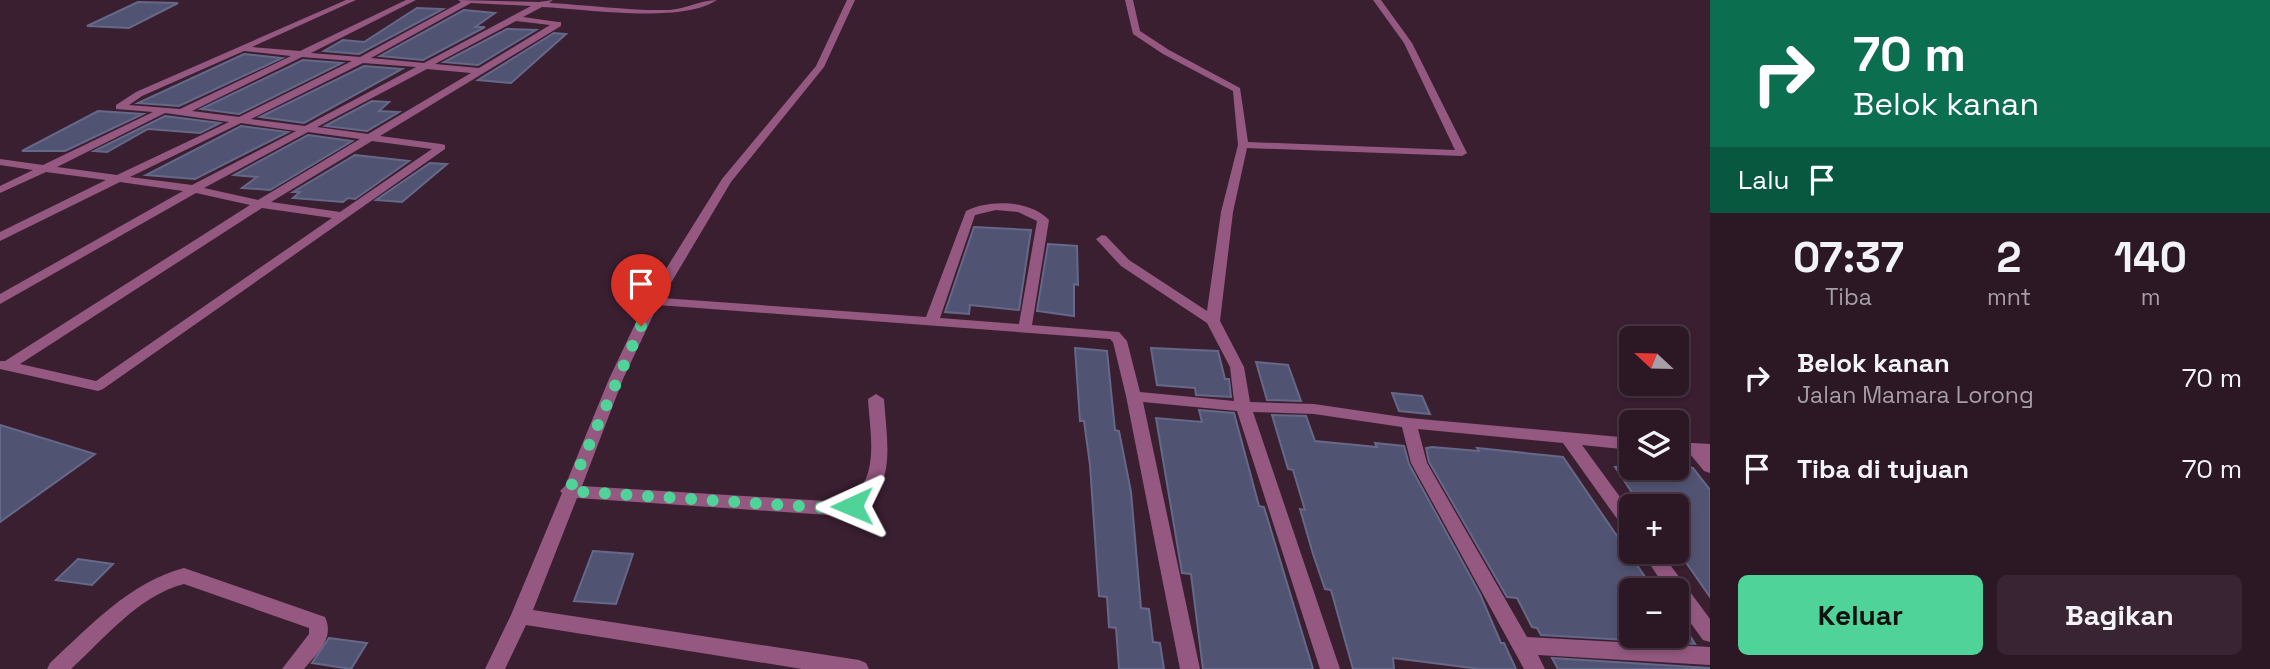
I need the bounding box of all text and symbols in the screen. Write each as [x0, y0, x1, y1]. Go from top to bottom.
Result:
text: 70 m [1853, 23, 1966, 85]
icon: right [1738, 28, 1829, 119]
text: Belok kanan [1853, 84, 2039, 124]
icon: arrive [1803, 161, 1841, 199]
text: Lalu [1738, 163, 1789, 197]
text: 07:37 [1793, 231, 1904, 284]
text: 2 [1997, 231, 2021, 284]
text: 140 [2114, 231, 2187, 284]
pin [611, 254, 671, 326]
icon: arrive [622, 265, 660, 303]
text: Tiba [1825, 282, 1872, 312]
text: mnt [1987, 282, 2031, 312]
text: m [2141, 282, 2160, 312]
north arrow [1619, 326, 1689, 396]
map controls [1619, 326, 1689, 648]
text: Belok kanan [1797, 346, 1950, 380]
icon: right [1738, 359, 1776, 397]
text: 70 m [2182, 361, 2242, 395]
text: Jalan Mamara Lorong [1797, 380, 2034, 410]
button: layers [1619, 410, 1689, 480]
icon: arrive [1738, 450, 1776, 488]
text: Tiba di tujuan [1797, 452, 1969, 486]
text: 70 m [2182, 452, 2242, 486]
position arrow [815, 469, 889, 543]
button: + [1619, 494, 1689, 564]
button: Keluar [1738, 575, 1983, 655]
button: Bagikan [1997, 575, 2242, 655]
button: − [1619, 578, 1689, 648]

